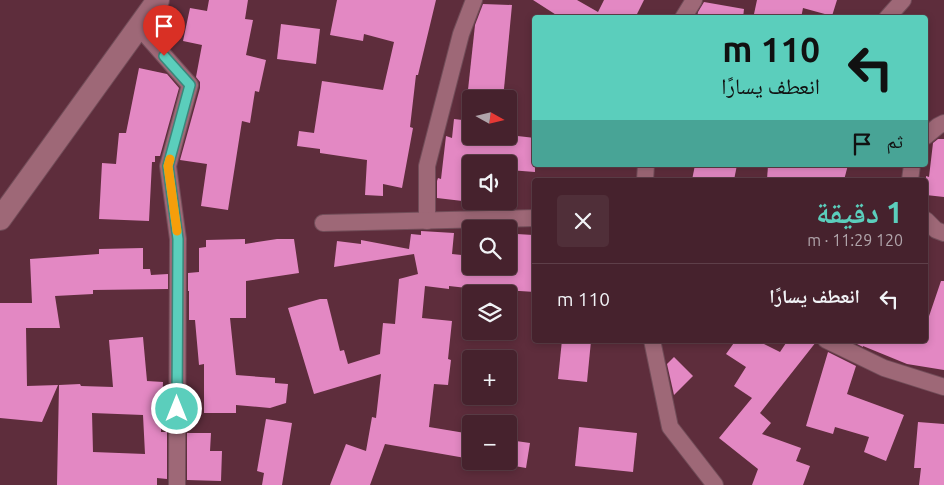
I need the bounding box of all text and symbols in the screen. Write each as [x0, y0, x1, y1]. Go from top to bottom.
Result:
pin [143, 5, 185, 56]
icon: arrive [150, 12, 178, 40]
text: 110 m [722, 29, 820, 69]
icon: left [838, 35, 903, 100]
text: انعطف يسارًا [721, 73, 820, 98]
north arrow [462, 90, 518, 145]
map controls [462, 90, 517, 470]
icon: arrive [848, 130, 876, 158]
text: ثم [886, 130, 903, 152]
button: sound [462, 155, 517, 210]
button: close [557, 195, 609, 247]
text: 1 دقيقة [816, 195, 903, 229]
button: search [462, 220, 517, 275]
text: 120 m · 11:29 [807, 231, 903, 249]
button: layers [462, 285, 517, 340]
text: انعطف يسارًا [769, 285, 860, 307]
icon: left [875, 285, 903, 313]
text: 110 m [557, 288, 610, 310]
button: + [462, 350, 517, 405]
position arrow [150, 382, 202, 434]
button: − [462, 415, 517, 470]

